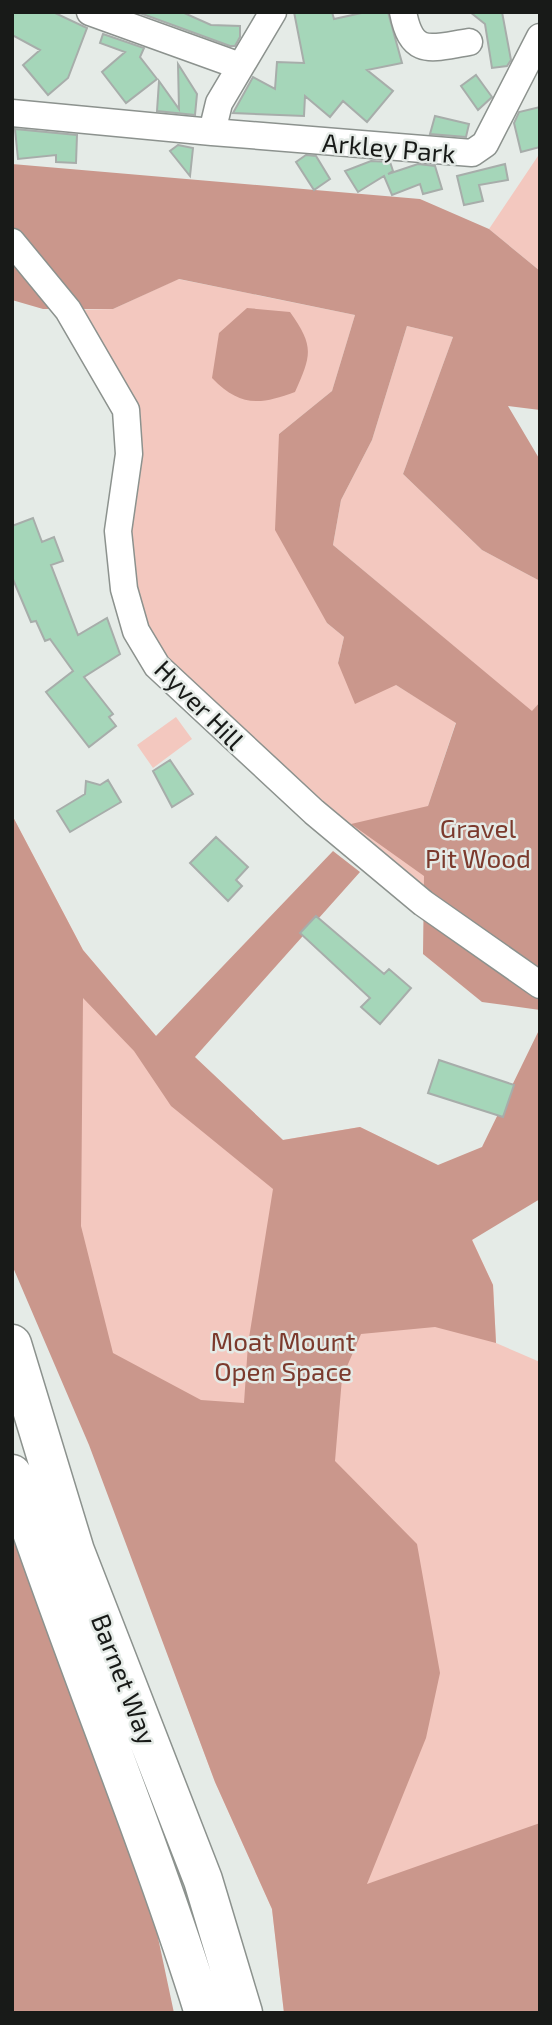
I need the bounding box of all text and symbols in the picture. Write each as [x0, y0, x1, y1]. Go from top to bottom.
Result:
street label: Arkley Park [321, 126, 457, 168]
street label: Hyver Hill [149, 653, 251, 755]
park label: Gravel Pit Wood [425, 812, 531, 873]
park label: Moat Mount Open Space [211, 1325, 356, 1386]
street label: Barnet Way [86, 1609, 164, 1749]

